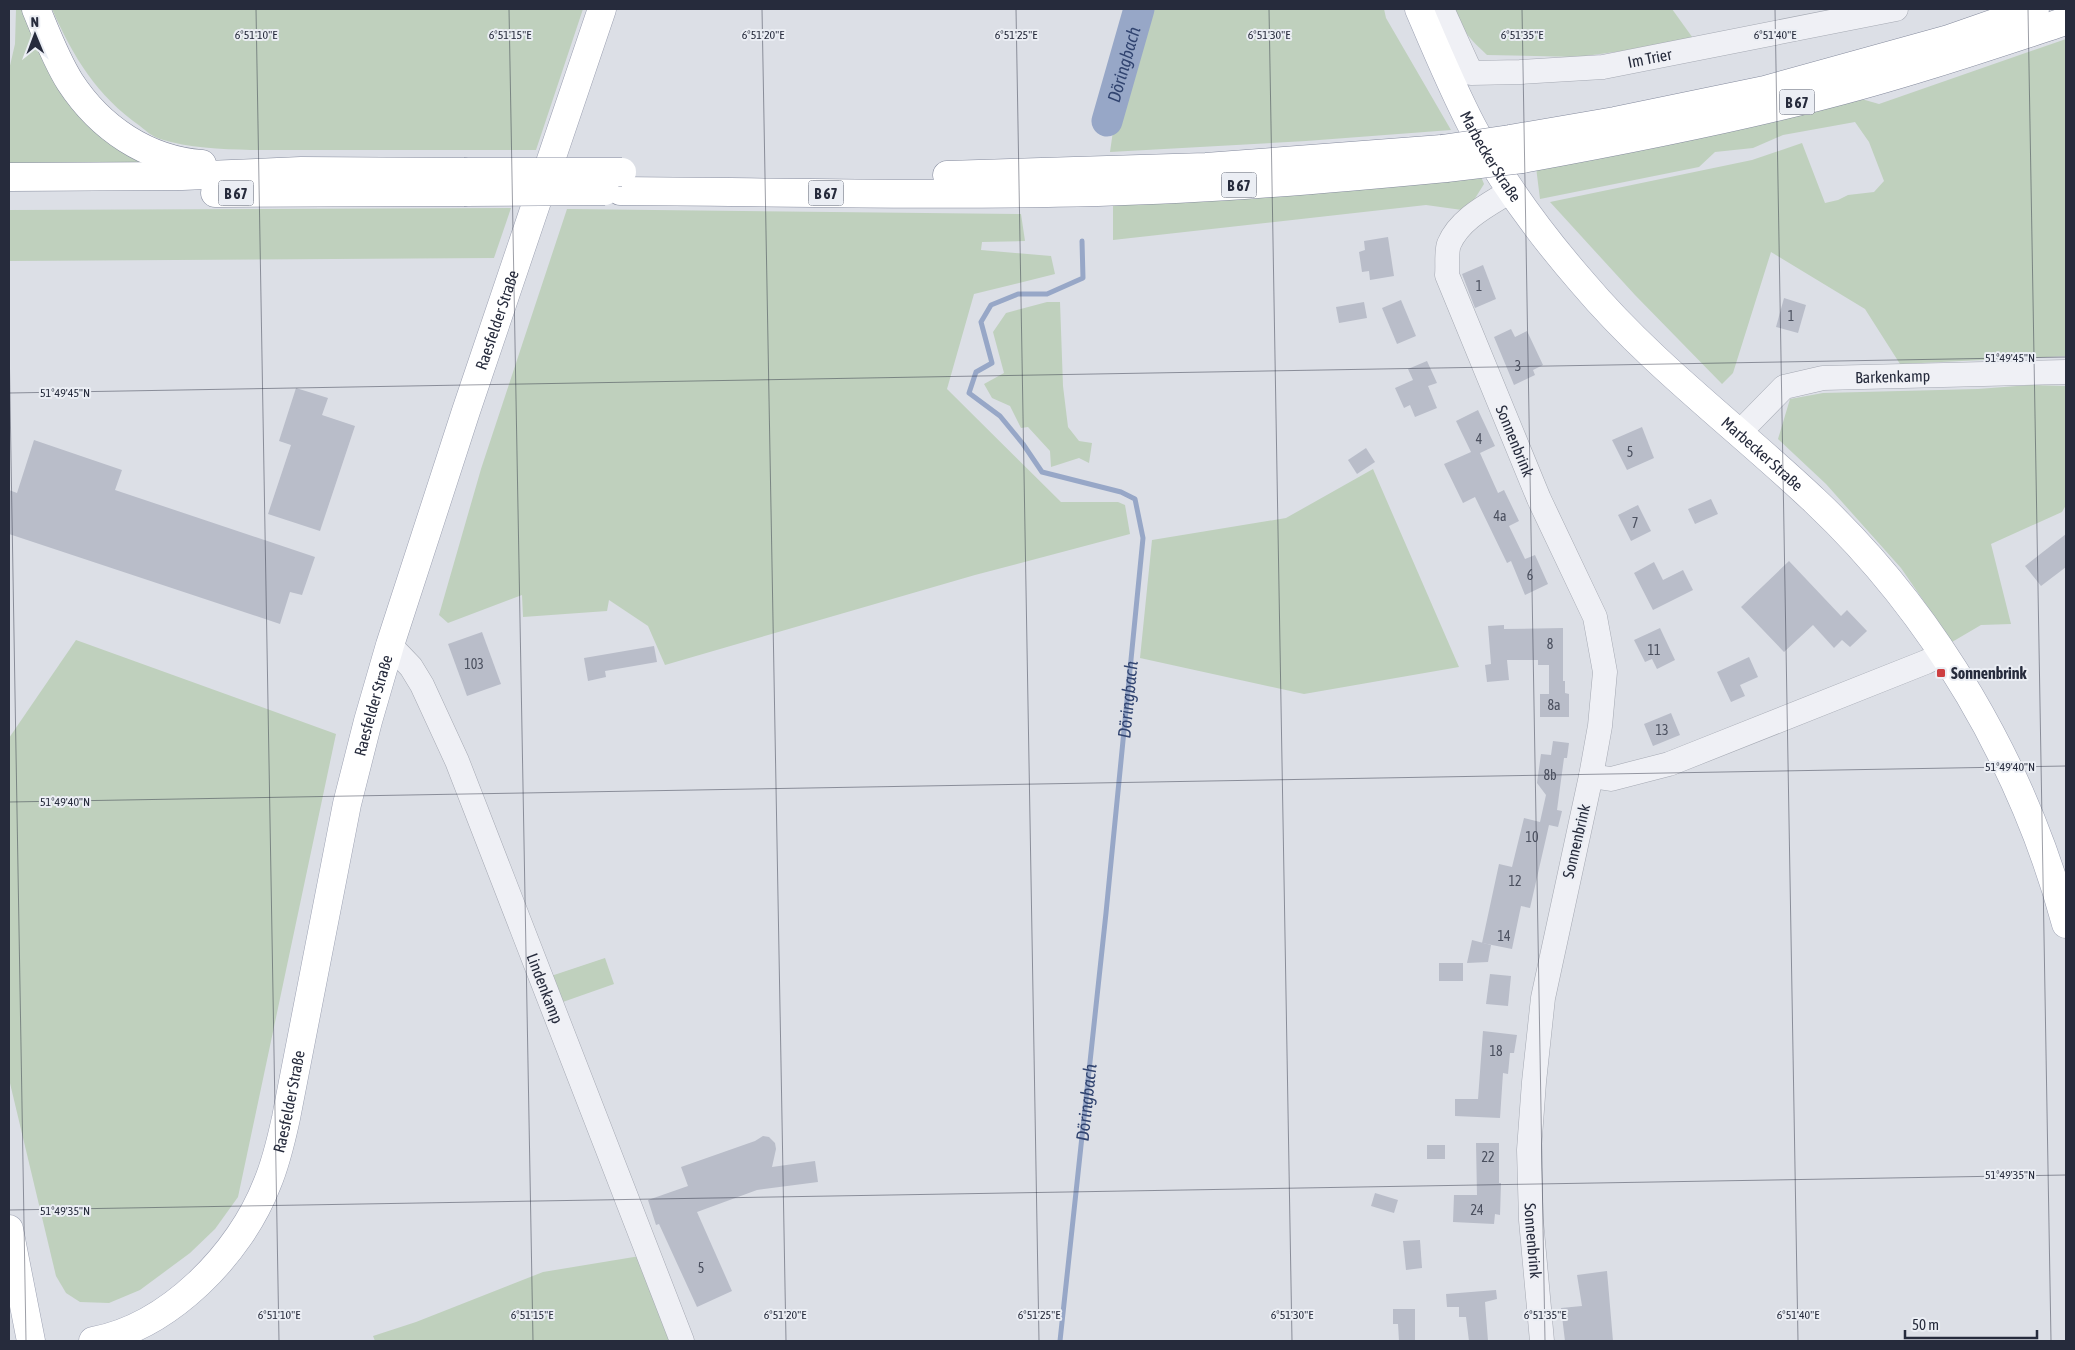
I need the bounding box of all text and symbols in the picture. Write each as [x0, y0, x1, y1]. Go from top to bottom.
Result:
north arrow [10, 10, 60, 60]
text: N [31, 14, 39, 30]
water label: Döringbach [1102, 24, 1144, 104]
text: 6°51'10"E [235, 28, 277, 42]
text: 6°51'15"E [489, 28, 531, 42]
text: 6°51'20"E [742, 28, 784, 42]
text: 6°51'25"E [995, 28, 1037, 42]
text: 6°51'30"E [1248, 28, 1290, 42]
text: 6°51'35"E [1501, 28, 1543, 42]
text: 6°51'40"E [1754, 28, 1796, 42]
street label: Im Trier [1626, 45, 1673, 71]
road number: B 67 [1780, 90, 1814, 114]
street label: Marbecker Straße [1457, 108, 1525, 205]
road number: B 67 [1222, 172, 1256, 198]
road number: B 67 [218, 180, 254, 206]
road number: B 67 [808, 180, 844, 206]
street label: Raesfelder Straße [472, 268, 522, 372]
house number: 1 [1476, 278, 1482, 294]
house number: 1 [1788, 308, 1794, 324]
text: 51°49'45"N [1985, 351, 2035, 365]
house number: 3 [1515, 358, 1521, 374]
street label: Barkenkamp [1855, 366, 1930, 386]
text: 51°49'45"N [40, 386, 90, 400]
street label: Sonnenbrink [1492, 403, 1538, 479]
street label: Marbecker Straße [1718, 413, 1807, 494]
house number: 4 [1476, 431, 1483, 447]
house number: 5 [1627, 444, 1633, 460]
house number: 4a [1493, 508, 1507, 524]
house number: 7 [1632, 515, 1638, 531]
house number: 6 [1527, 567, 1534, 583]
house number: 8 [1547, 636, 1554, 652]
house number: 11 [1647, 642, 1661, 658]
street label: Raesfelder Straße [351, 653, 396, 758]
house number: 103 [464, 656, 484, 672]
water label: Döringbach [1113, 660, 1141, 739]
place label: Sonnenbrink [1951, 664, 2028, 682]
marker: Sonnenbrink [1935, 667, 1947, 679]
house number: 8a [1547, 697, 1561, 713]
house number: 13 [1655, 722, 1669, 738]
text: 51°49'40"N [1985, 760, 2035, 774]
house number: 8b [1543, 767, 1557, 783]
text: 51°49'40"N [40, 795, 90, 809]
street label: Sonnenbrink [1559, 802, 1593, 880]
house number: 10 [1525, 829, 1539, 845]
house number: 12 [1508, 873, 1522, 889]
house number: 14 [1497, 928, 1511, 944]
street label: Lindenkamp [523, 951, 567, 1026]
house number: 18 [1489, 1043, 1503, 1059]
street label: Raesfelder Straße [269, 1049, 308, 1155]
water label: Döringbach [1071, 1062, 1100, 1142]
house number: 22 [1481, 1149, 1495, 1165]
text: 51°49'35"N [1985, 1168, 2035, 1182]
house number: 24 [1470, 1202, 1484, 1218]
street label: Sonnenbrink [1522, 1203, 1545, 1279]
text: 51°49'35"N [40, 1204, 90, 1218]
house number: 5 [698, 1260, 704, 1276]
text: 6°51'10"E [258, 1308, 300, 1322]
text: 6°51'15"E [511, 1308, 553, 1322]
text: 6°51'20"E [764, 1308, 806, 1322]
text: 6°51'25"E [1018, 1308, 1060, 1322]
text: 6°51'30"E [1271, 1308, 1313, 1322]
text: 6°51'35"E [1524, 1308, 1566, 1322]
text: 6°51'40"E [1777, 1308, 1819, 1322]
scale bar [1905, 1308, 2038, 1340]
text: 50 m [1912, 1316, 1939, 1333]

